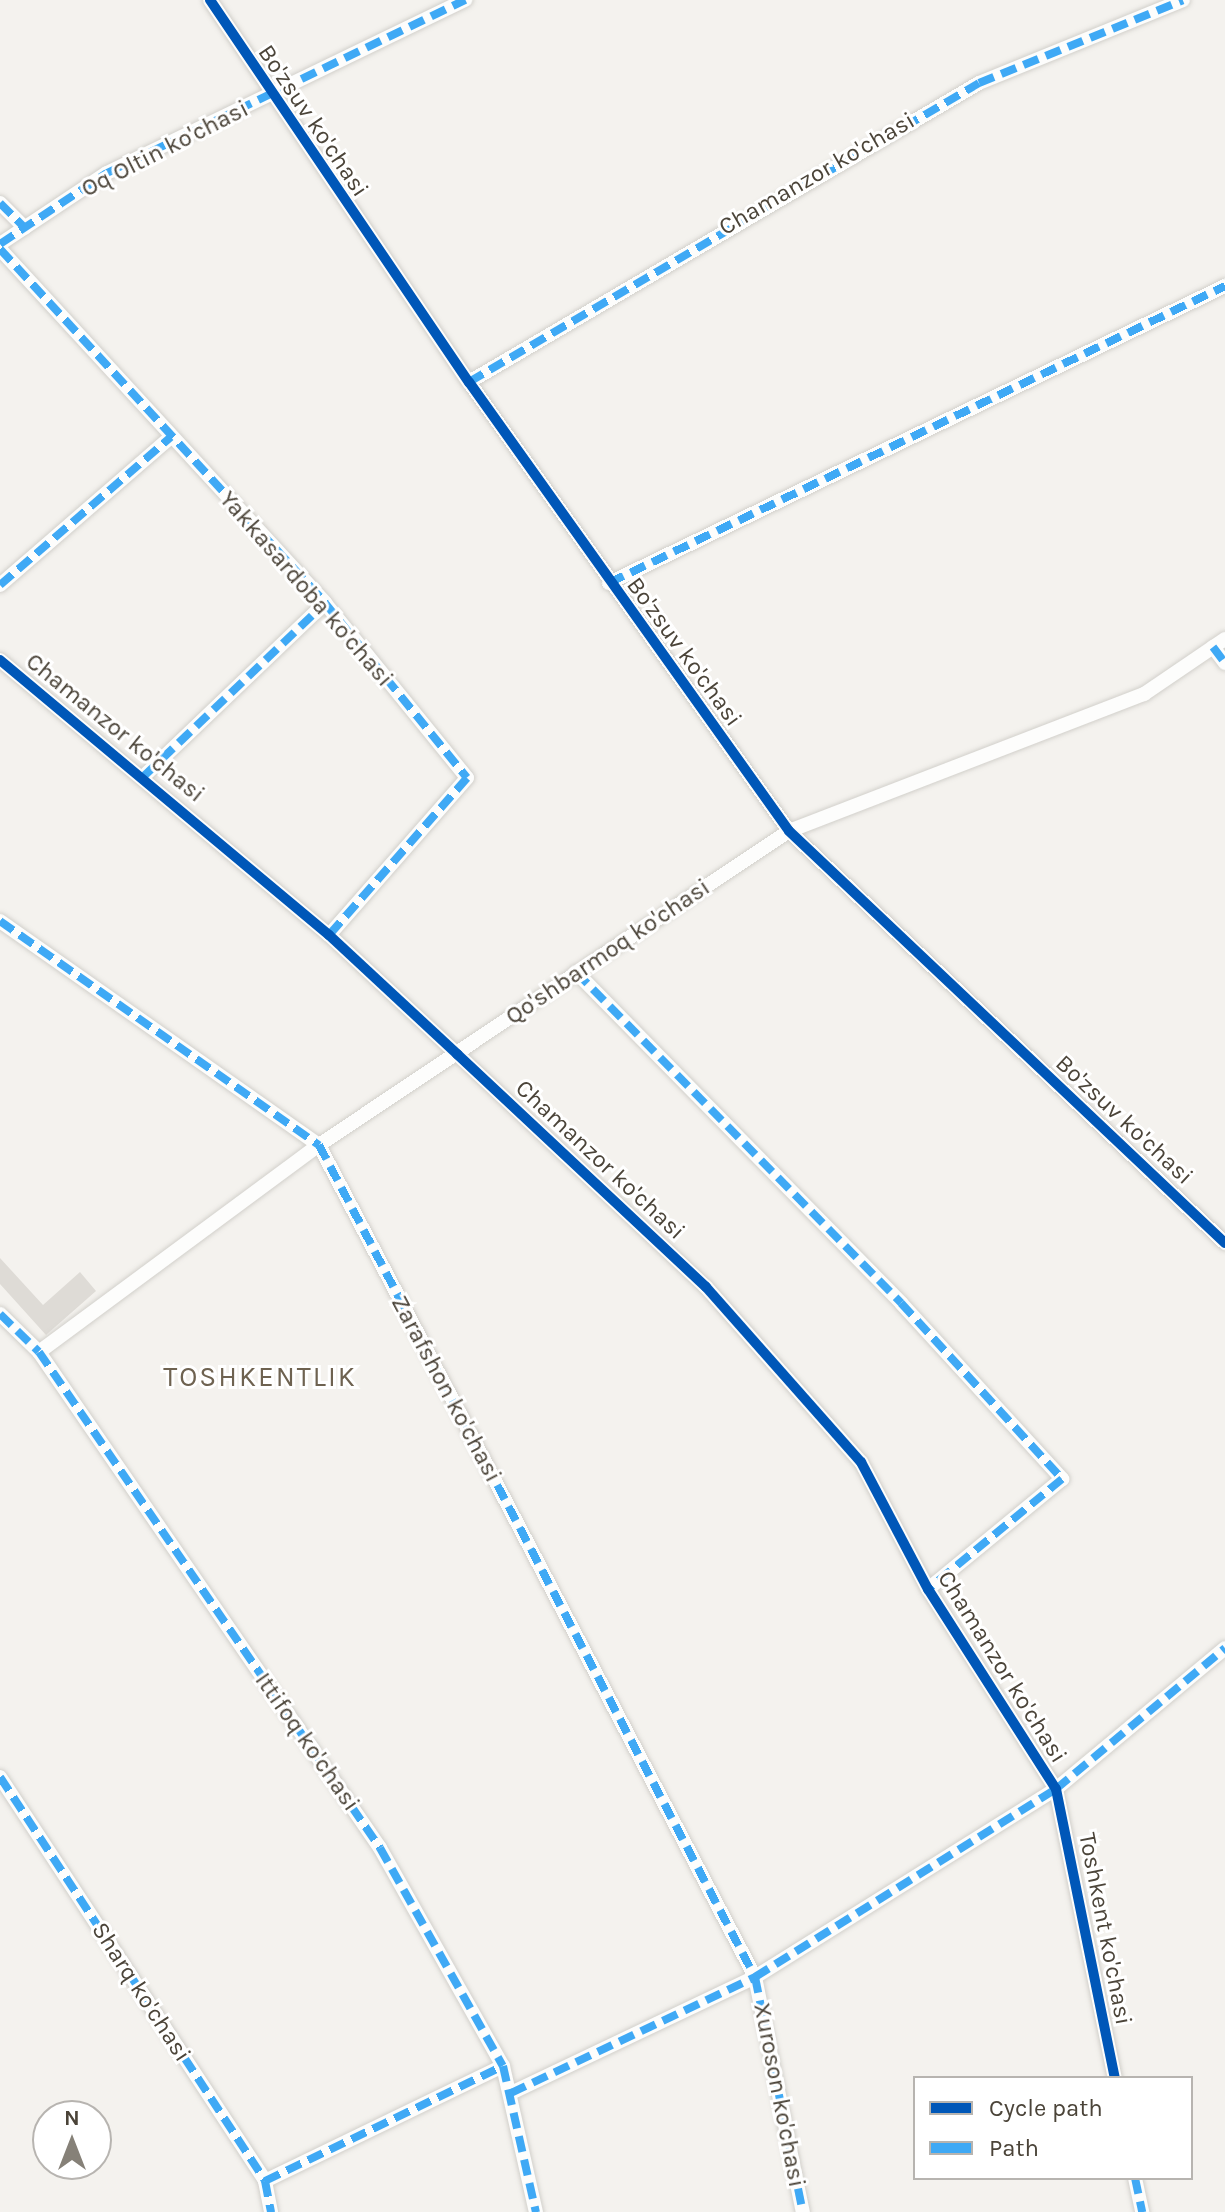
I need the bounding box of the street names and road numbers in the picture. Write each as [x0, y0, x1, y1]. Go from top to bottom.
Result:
street label: Bo'zsuv ko'chasi [251, 39, 375, 203]
street label: Oq Oltin ko'chasi [77, 95, 253, 203]
street label: Chamanzor ko'chasi [714, 106, 920, 242]
street label: Yakkasardoba ko'chasi [213, 485, 399, 693]
street label: Bo'zsuv ko'chasi [620, 572, 748, 732]
street label: Chamanzor ko'chasi [20, 647, 210, 809]
street label: Qo'shbarmoq ko'chasi [500, 873, 716, 1031]
street label: Bo'zsuv ko'chasi [1049, 1049, 1199, 1191]
street label: Chamanzor ko'chasi [509, 1074, 691, 1246]
street label: Zarafshon ko'chasi [385, 1291, 507, 1487]
street label: Chamanzor ko'chasi [931, 1566, 1073, 1768]
street label: Ittifoq ko'chasi [249, 1667, 365, 1817]
street label: Toshkent ko'chasi [1072, 1830, 1138, 2028]
street label: Sharq ko'chasi [85, 1917, 197, 2067]
street label: Xuroson ko'chasi [747, 2000, 811, 2190]

